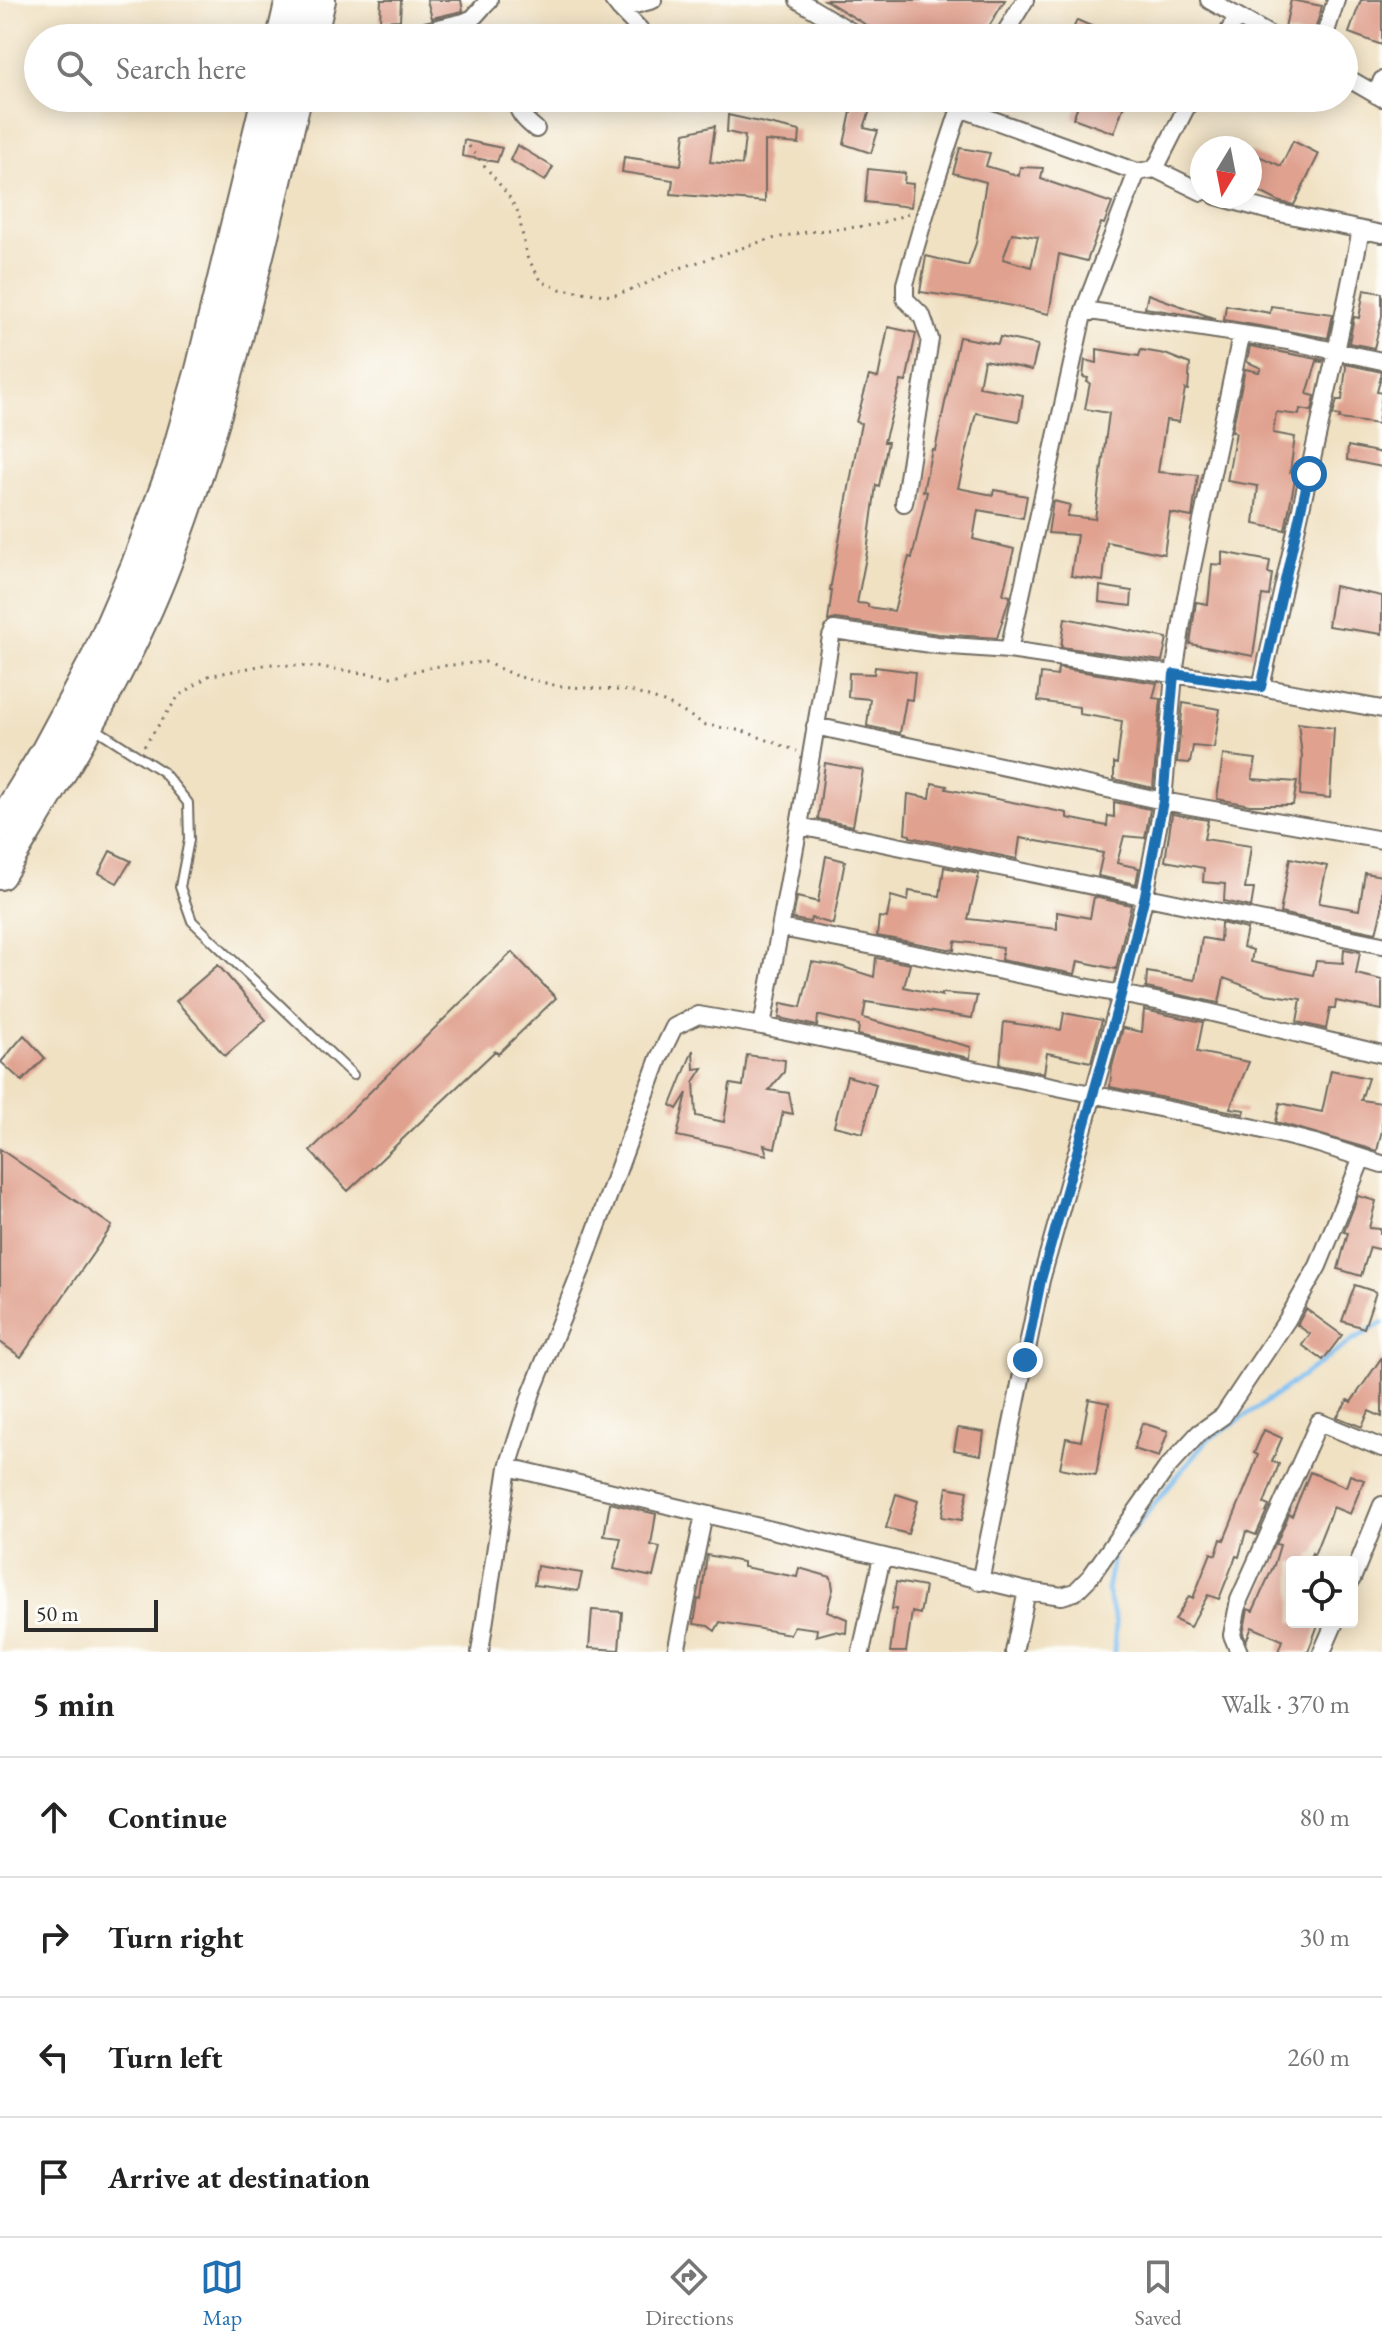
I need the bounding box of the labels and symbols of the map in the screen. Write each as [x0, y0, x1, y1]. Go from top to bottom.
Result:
north arrow [1190, 136, 1262, 208]
route start [1291, 456, 1327, 492]
route end [1007, 1342, 1043, 1378]
scale bar [24, 1596, 158, 1632]

